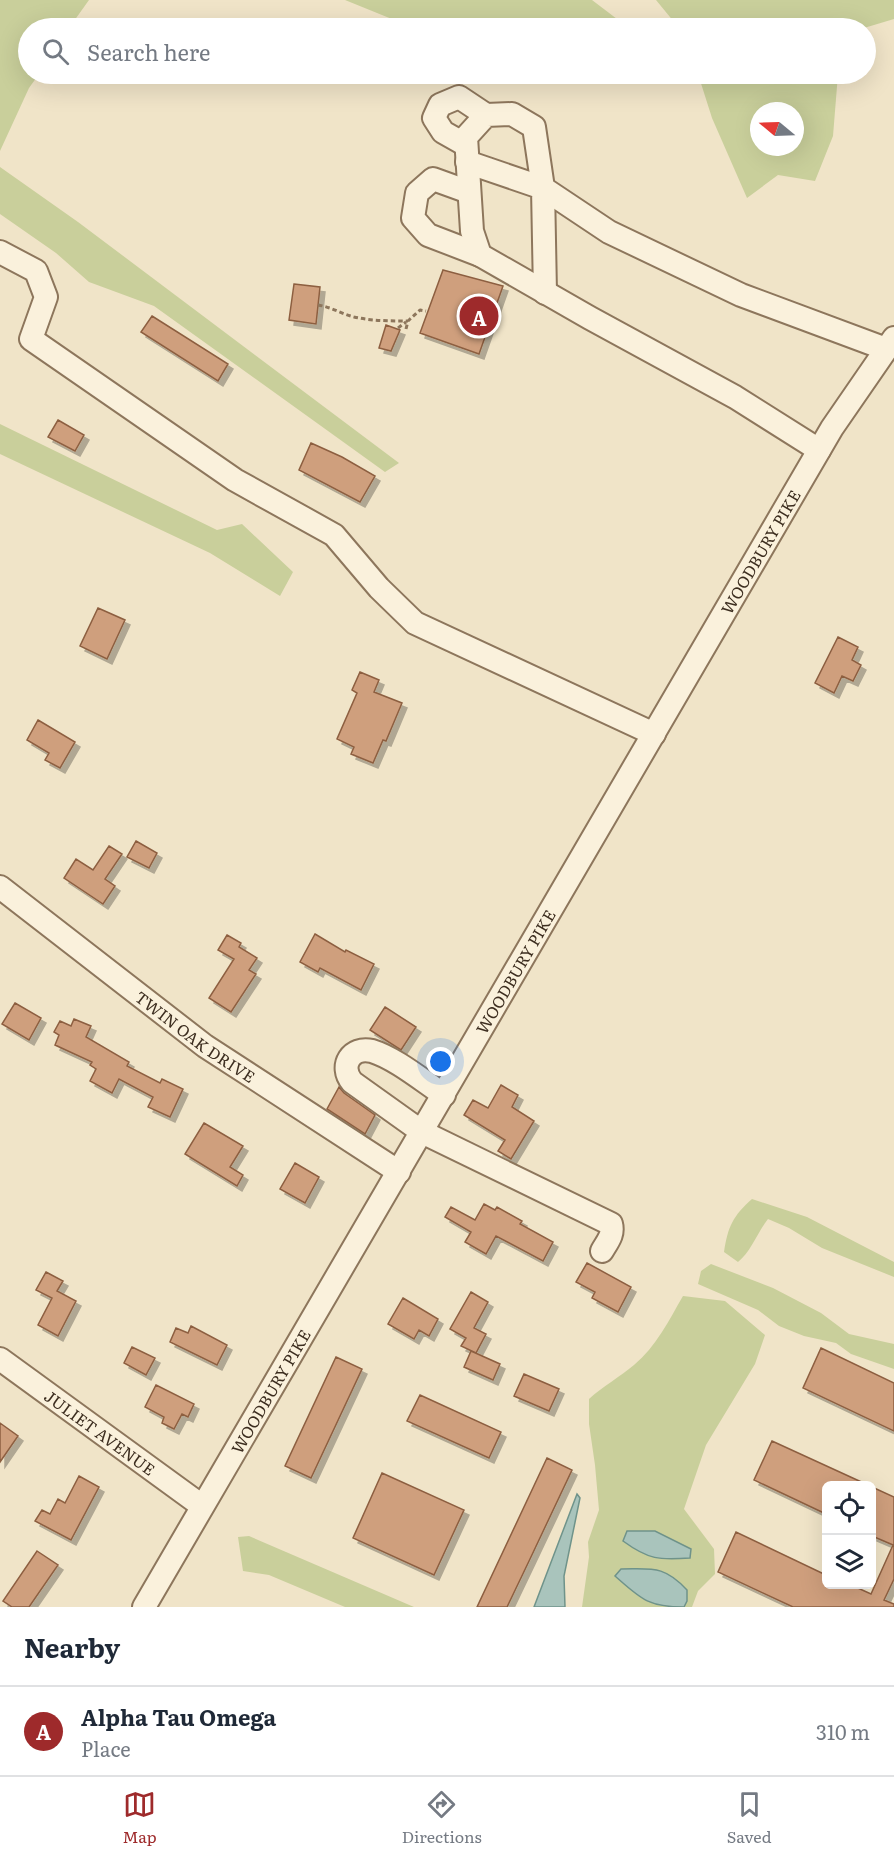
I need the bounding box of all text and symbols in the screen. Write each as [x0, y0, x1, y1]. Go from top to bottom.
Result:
search box [18, 18, 876, 84]
icon: search [39, 35, 72, 68]
text: Search here [87, 35, 210, 68]
north arrow [750, 102, 804, 156]
pin: A [460, 294, 498, 338]
street label: WOODBURY PIKE [714, 485, 806, 618]
street label: WOODBURY PIKE [469, 905, 561, 1038]
street label: TWIN OAK DRIVE [130, 984, 260, 1088]
your location [426, 1047, 455, 1076]
street label: WOODBURY PIKE [224, 1324, 316, 1458]
street label: JULIET AVENUE [40, 1383, 161, 1480]
map controls [822, 1481, 876, 1589]
button: locate [822, 1481, 876, 1535]
button: layers [822, 1535, 876, 1589]
text: Nearby [24, 1627, 120, 1666]
text: Alpha Tau Omega [81, 1700, 276, 1733]
text: A [36, 1716, 51, 1746]
text: 310 m [816, 1716, 870, 1746]
text: Place [81, 1733, 131, 1763]
tab: Map [123, 1788, 157, 1848]
tab: Directions [402, 1788, 482, 1848]
tab: Saved [727, 1788, 771, 1848]

